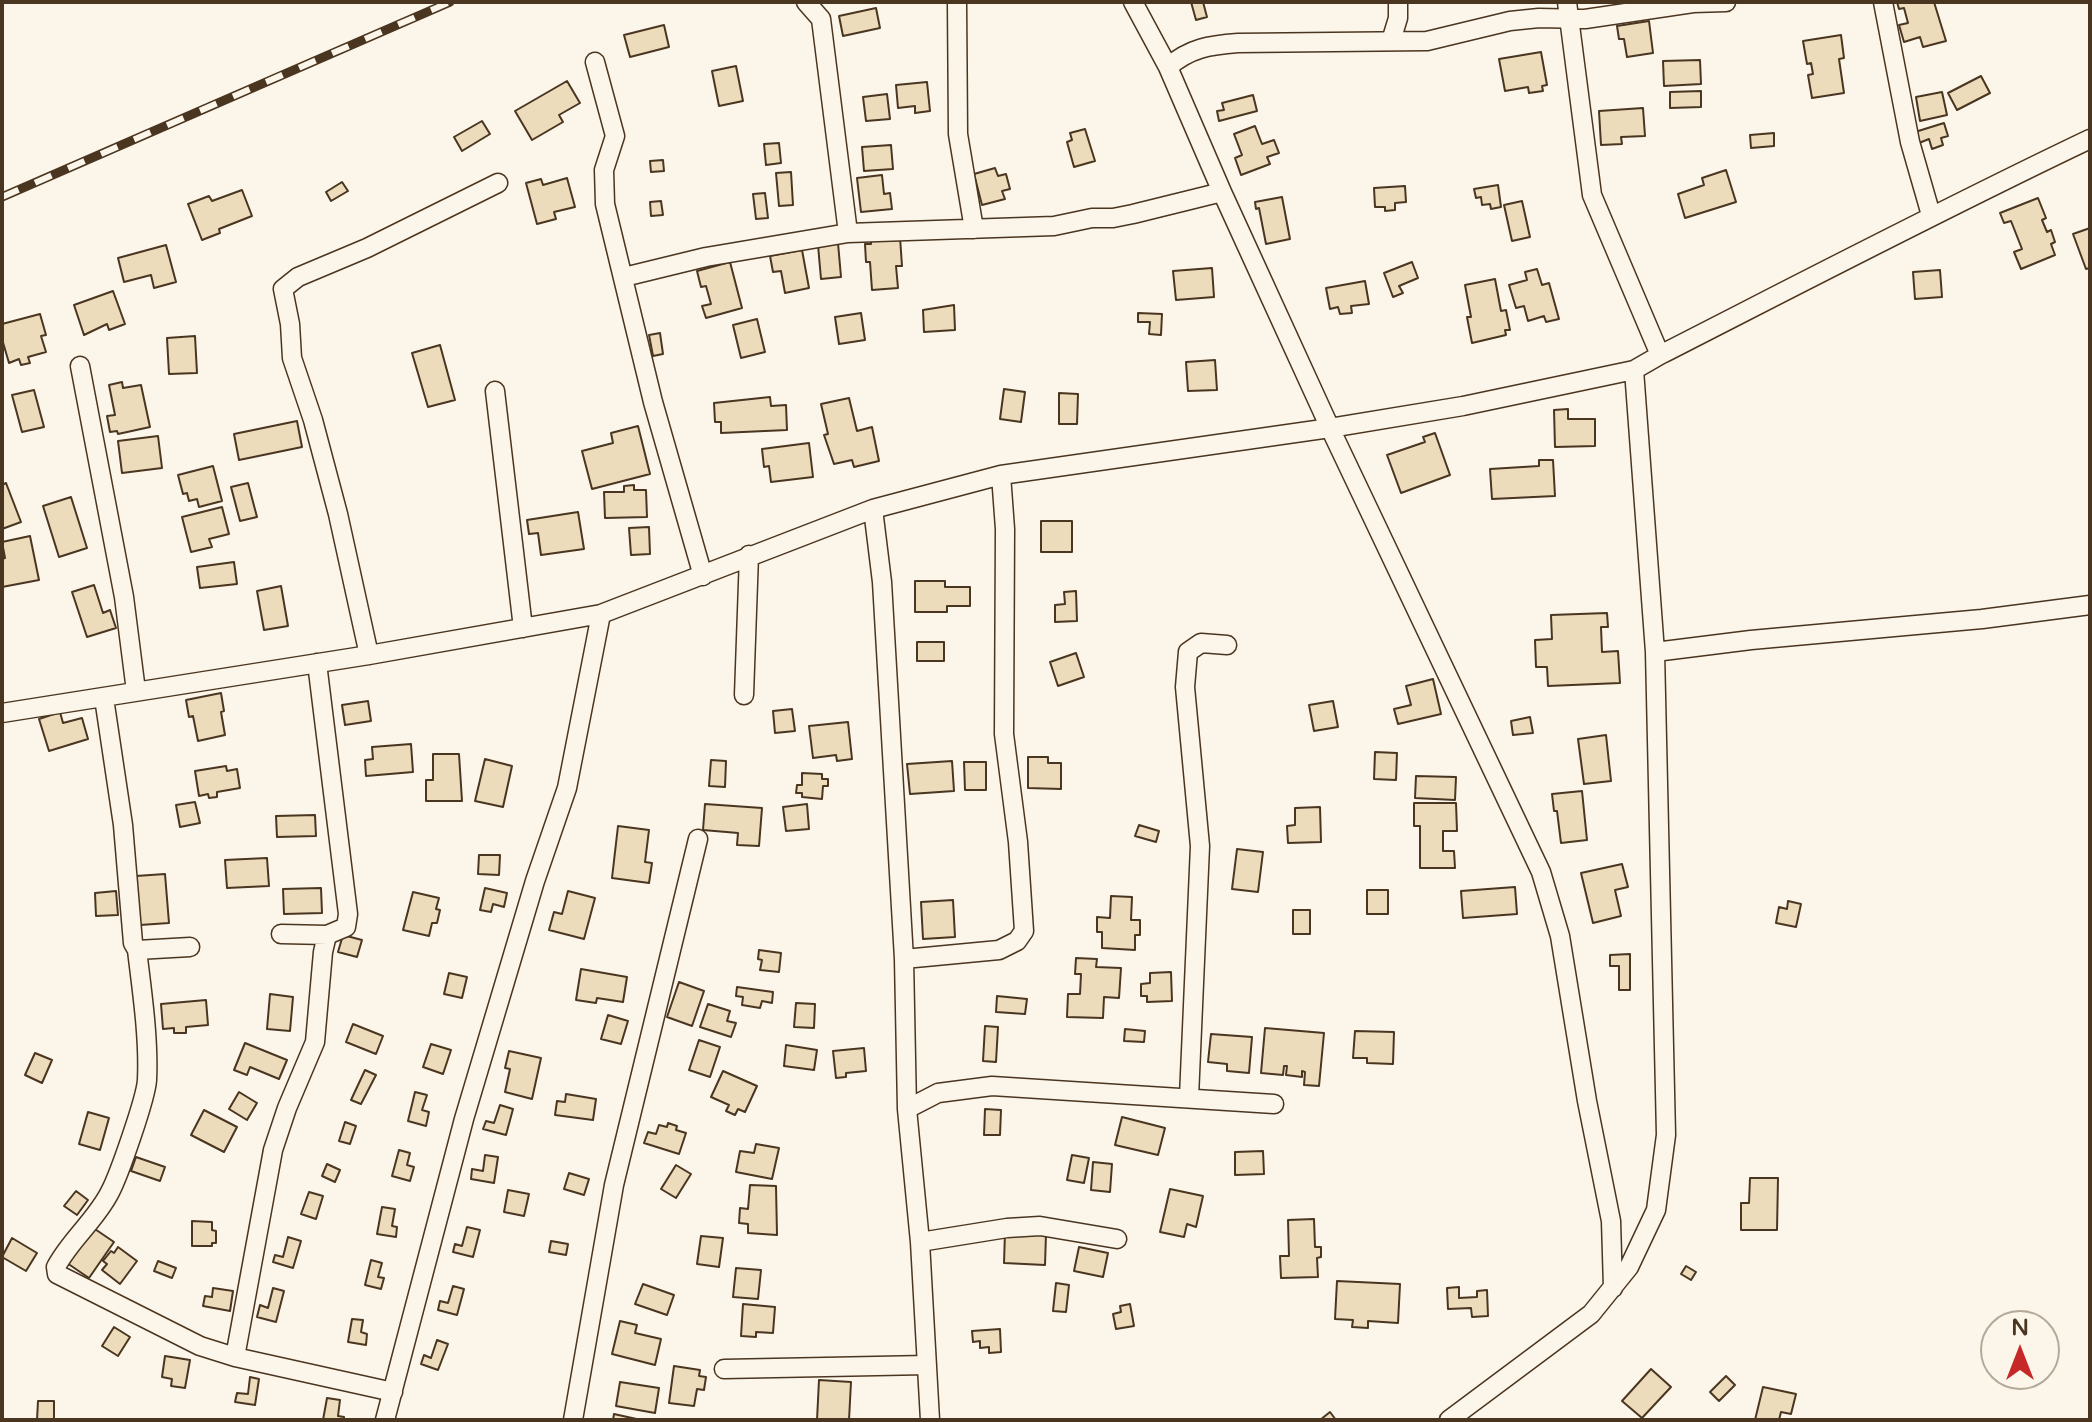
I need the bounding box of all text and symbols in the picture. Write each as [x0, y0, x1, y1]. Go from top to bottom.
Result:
north arrow [1980, 1310, 2060, 1390]
text: N [2011, 1315, 2029, 1341]

